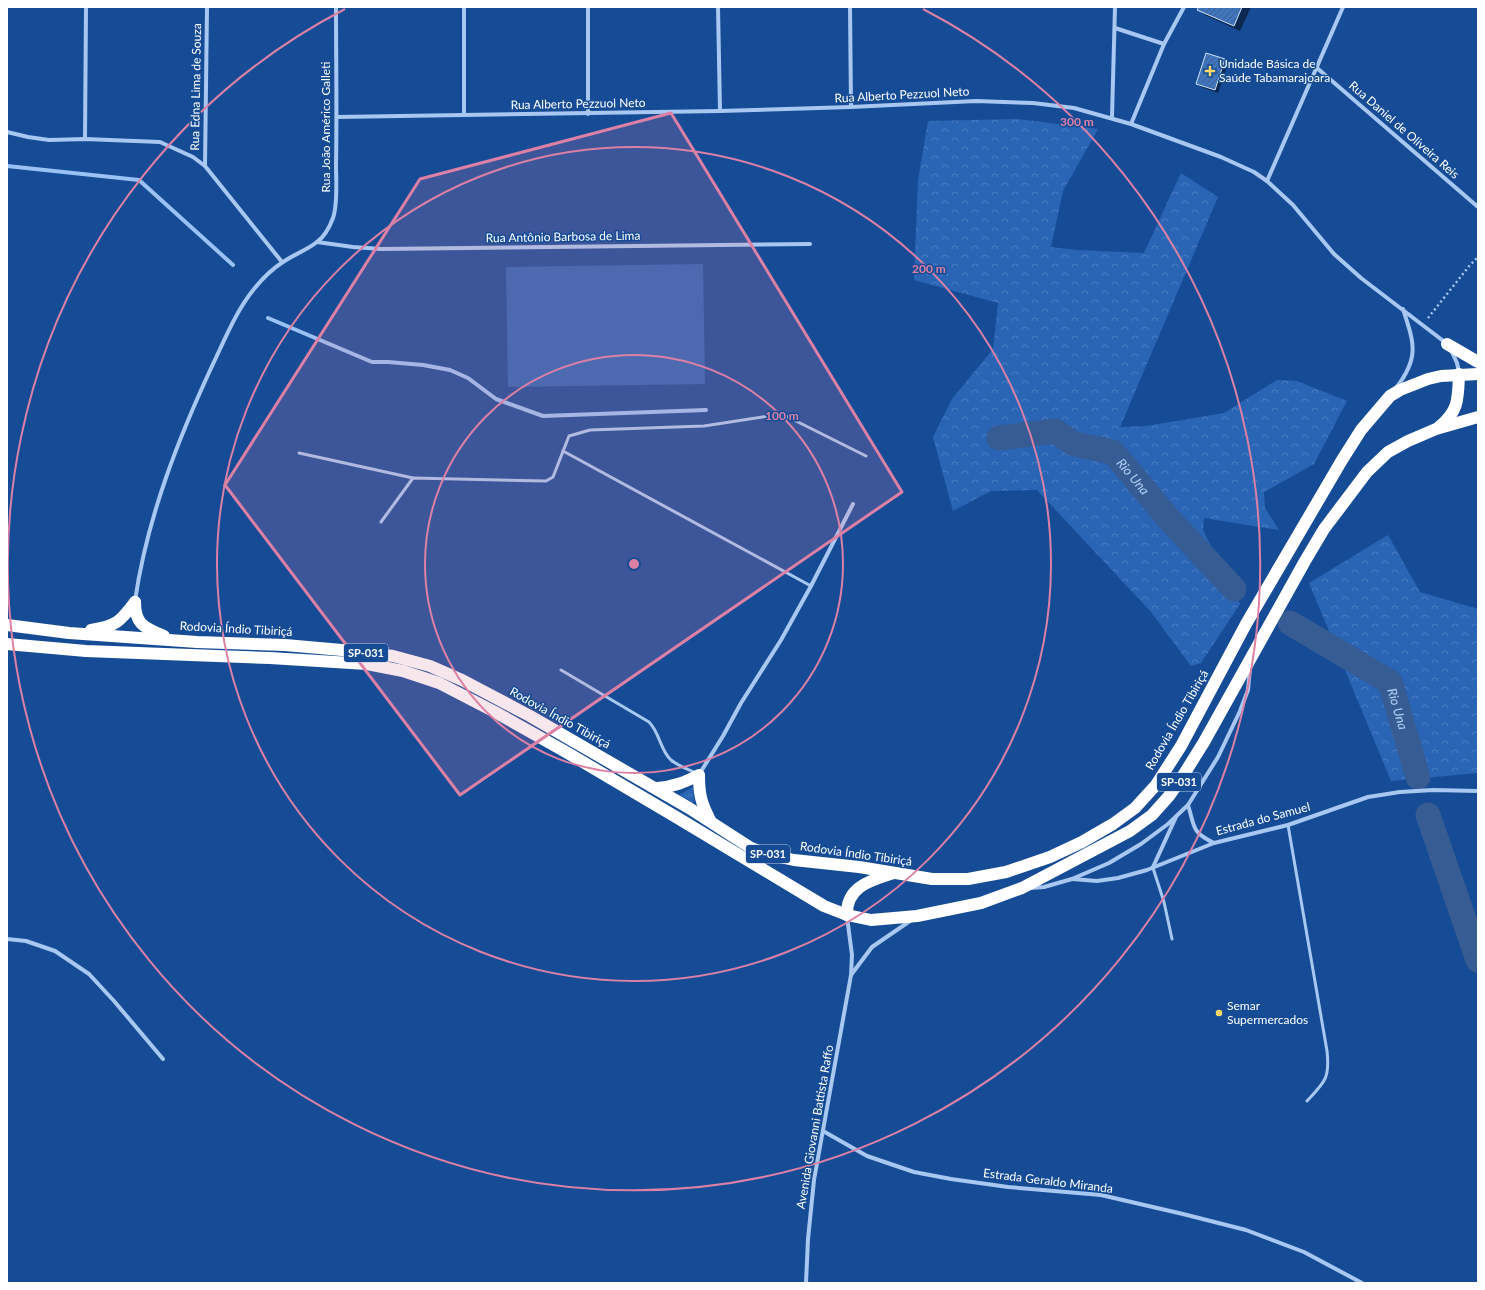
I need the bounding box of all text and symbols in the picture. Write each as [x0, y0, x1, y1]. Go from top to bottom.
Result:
street label: Rua Edna Lima de Souza [187, 23, 204, 151]
place label: Unidade Básica de Saúde Tabamarajoara [1219, 56, 1330, 85]
street label: Rua João Américo Galleti [318, 62, 333, 192]
marker: Unidade Básica de Saúde Tabamarajoara [1204, 65, 1216, 77]
street label: Rua Daniel de Oliveira Reis [1346, 78, 1463, 182]
street label: Rua Alberto Pezzuol Neto [834, 83, 970, 106]
street label: Rua Alberto Pezzuol Neto [510, 95, 646, 112]
text: 300 m [1060, 114, 1094, 129]
street label: Rua Antônio Barbosa de Lima [486, 228, 640, 245]
text: 200 m [912, 261, 946, 276]
text: 100 m [765, 408, 799, 423]
water label: Rio Una [1114, 455, 1153, 498]
centre of rings [627, 557, 641, 571]
street label: Rodovia Índio Tibiriçá [179, 618, 293, 639]
road number: SP-031 [344, 644, 388, 662]
street label: Rodovia Índio Tibiriçá [1142, 667, 1211, 772]
street label: Rodovia Índio Tibiriçá [507, 684, 613, 752]
water label: Rio Una [1384, 686, 1412, 732]
road number: SP-031 [1157, 773, 1201, 791]
street label: Estrada do Samuel [1214, 799, 1312, 838]
street label: Rodovia Índio Tibiriçá [799, 838, 913, 869]
road number: SP-031 [746, 845, 790, 863]
place label: Semar Supermercados [1227, 998, 1308, 1027]
marker: Semar Supermercados [1214, 1008, 1224, 1018]
street label: Avenida Giovanni Battista Raffo [793, 1044, 836, 1210]
street label: Estrada Geraldo Miranda [982, 1165, 1114, 1196]

